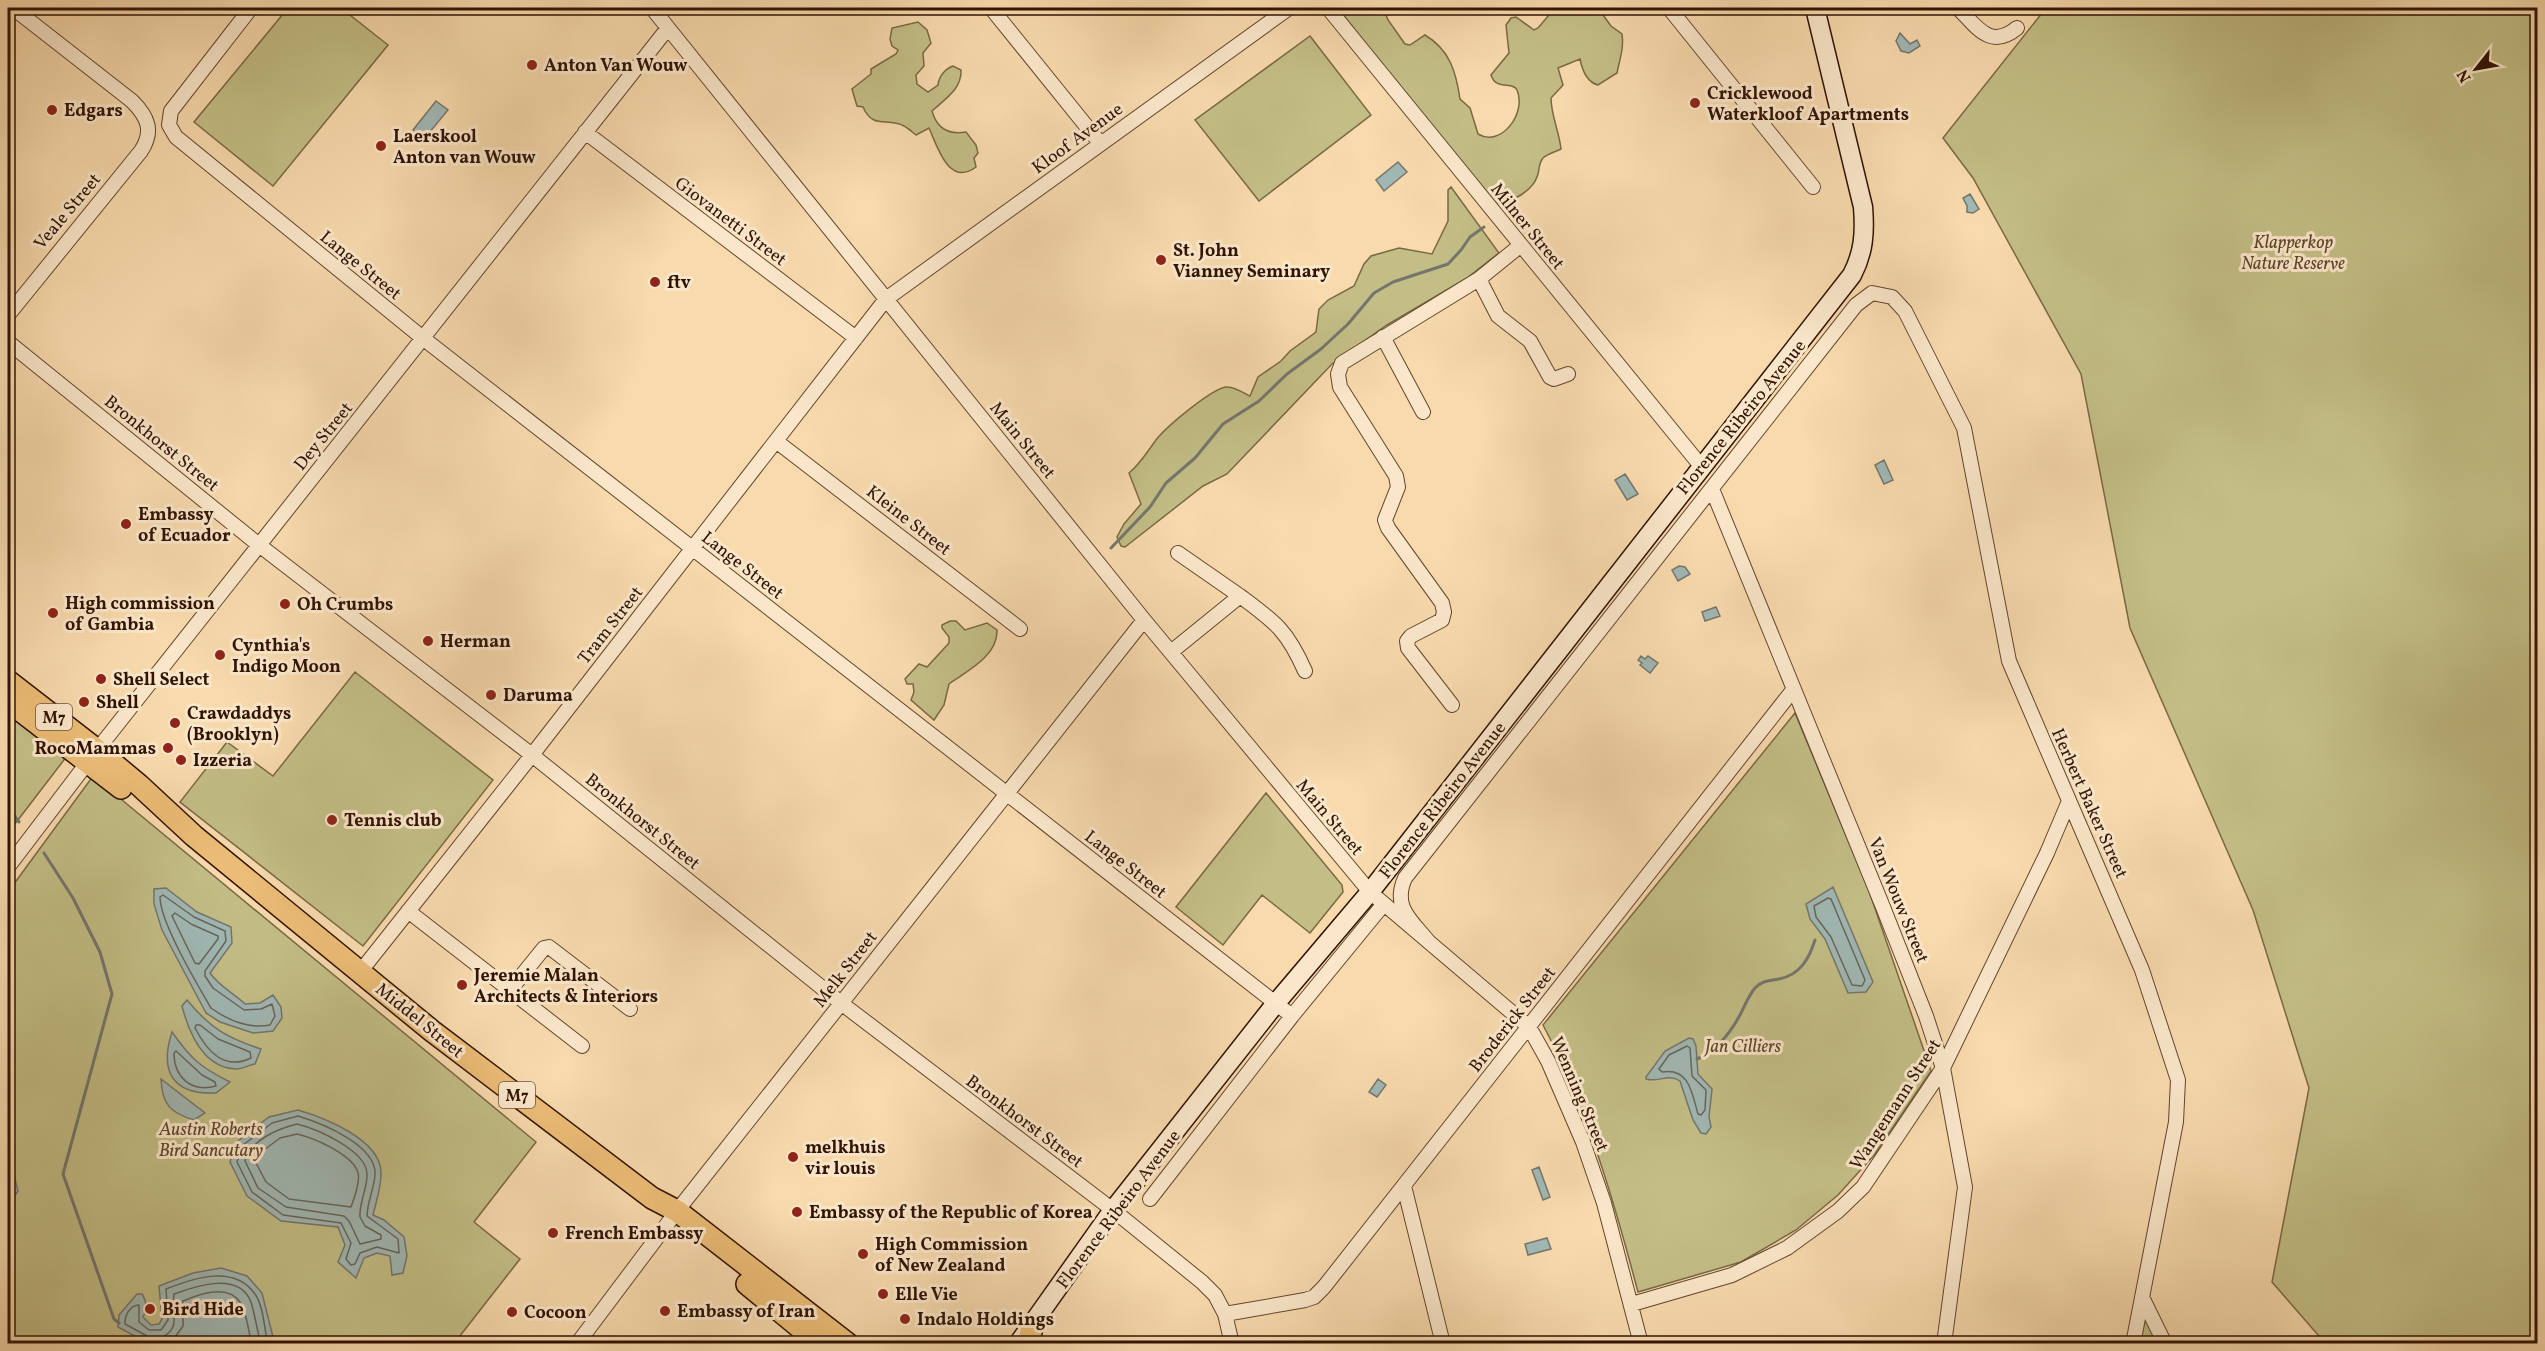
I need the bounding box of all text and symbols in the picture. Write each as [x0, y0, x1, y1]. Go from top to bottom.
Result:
north arrow [2446, 39, 2506, 99]
place label: Anton Van Wouw [544, 54, 687, 79]
marker: Anton Van Wouw [525, 58, 539, 72]
text: N [2452, 65, 2477, 86]
place label: Cricklewood Waterkloof Apartments [1707, 82, 1909, 128]
marker: Cricklewood Waterkloof Apartments [1688, 96, 1702, 110]
street label: Kloof Avenue [1027, 98, 1129, 181]
place label: Edgars [64, 99, 123, 124]
marker: Edgars [45, 103, 59, 117]
place label: Laerskool Anton van Wouw [393, 125, 536, 171]
marker: Laerskool Anton van Wouw [374, 139, 388, 153]
street label: Veale Street [29, 168, 108, 256]
street label: Giovanetti Street [669, 172, 791, 273]
street label: Milner Street [1484, 178, 1570, 276]
street label: Lange Street [314, 226, 406, 307]
park label: Klapperkop Nature Reserve [2241, 231, 2345, 277]
place label: St. John Vianney Seminary [1173, 239, 1330, 285]
marker: St. John Vianney Seminary [1154, 253, 1168, 267]
place label: ftv [667, 271, 691, 296]
marker: ftv [648, 275, 662, 289]
street label: Florence Ribeiro Avenue [1672, 335, 1813, 501]
street label: Bronkhorst Street [98, 390, 224, 498]
street label: Dey Street [289, 397, 360, 476]
street label: Main Street [983, 397, 1061, 485]
street label: Kleine Street [860, 480, 956, 562]
place label: Embassy of Ecuador [138, 503, 231, 549]
marker: Embassy of Ecuador [119, 517, 133, 531]
street label: Lange Street [696, 526, 789, 606]
street label: Tram Street [573, 582, 650, 670]
place label: High commission of Gambia [65, 592, 215, 638]
place label: Oh Crumbs [297, 593, 393, 618]
marker: Oh Crumbs [278, 597, 292, 611]
marker: High commission of Gambia [46, 606, 60, 620]
place label: Herman [440, 630, 511, 655]
place label: Cynthia's Indigo Moon [232, 634, 341, 680]
marker: Herman [421, 634, 435, 648]
marker: Cynthia's Indigo Moon [213, 648, 227, 662]
place label: Shell Select [113, 668, 209, 693]
marker: Shell Select [94, 672, 108, 686]
place label: Daruma [503, 684, 573, 709]
marker: Daruma [484, 688, 498, 702]
place label: Shell [96, 691, 139, 716]
marker: Shell [77, 695, 91, 709]
place label: Crawdaddys (Brooklyn) [187, 702, 291, 748]
road number: M7 [36, 704, 72, 730]
marker: Crawdaddys (Brooklyn) [168, 716, 182, 730]
street label: Florence Ribeiro Avenue [1374, 717, 1513, 885]
street label: Herbert Baker Street [2044, 725, 2133, 883]
place label: RocoMammas [35, 737, 156, 762]
marker: RocoMammas [161, 741, 175, 755]
place label: Izzeria [193, 749, 252, 774]
marker: Izzeria [174, 753, 188, 767]
street label: Bronkhorst Street [579, 768, 705, 876]
street label: Main Street [1289, 774, 1368, 861]
place label: Tennis club [344, 809, 442, 834]
marker: Tennis club [325, 813, 339, 827]
street label: Lange Street [1079, 825, 1172, 905]
street label: Van Wouw Street [1861, 834, 1934, 967]
street label: Melk Street [808, 926, 884, 1013]
street label: Broderick Street [1464, 962, 1562, 1078]
place label: Jeremie Malan Architects & Interiors [473, 964, 658, 1010]
street label: Middel Street [370, 978, 469, 1065]
marker: Jeremie Malan Architects & Interiors [455, 978, 469, 992]
street label: Wenning Street [1543, 1033, 1614, 1156]
park label: Jan Cilliers [1703, 1035, 1781, 1060]
street label: Wangemann Street [1845, 1035, 1948, 1175]
street label: Bronkhorst Street [960, 1070, 1088, 1175]
road number: M7 [499, 1082, 535, 1108]
park label: Austin Roberts Bird Sancutary [158, 1118, 263, 1164]
street label: Florence Ribeiro Avenue [1051, 1125, 1187, 1295]
place label: melkhuis vir louis [805, 1136, 885, 1182]
marker: melkhuis vir louis [786, 1150, 800, 1164]
place label: Embassy of the Republic of Korea [809, 1201, 1093, 1226]
marker: Embassy of the Republic of Korea [790, 1205, 804, 1219]
place label: French Embassy [565, 1222, 703, 1247]
marker: French Embassy [546, 1226, 560, 1240]
place label: High Commission of New Zealand [875, 1233, 1028, 1279]
marker: High Commission of New Zealand [856, 1247, 870, 1261]
place label: Elle Vie [895, 1283, 958, 1308]
marker: Elle Vie [876, 1287, 890, 1301]
place label: Bird Hide [162, 1298, 244, 1323]
place label: Embassy of Iran [677, 1300, 816, 1325]
place label: Cocoon [524, 1301, 587, 1326]
marker: Bird Hide [143, 1302, 157, 1316]
marker: Embassy of Iran [658, 1304, 672, 1318]
marker: Cocoon [505, 1305, 519, 1319]
place label: Indalo Holdings [917, 1308, 1054, 1333]
marker: Indalo Holdings [898, 1312, 912, 1326]

